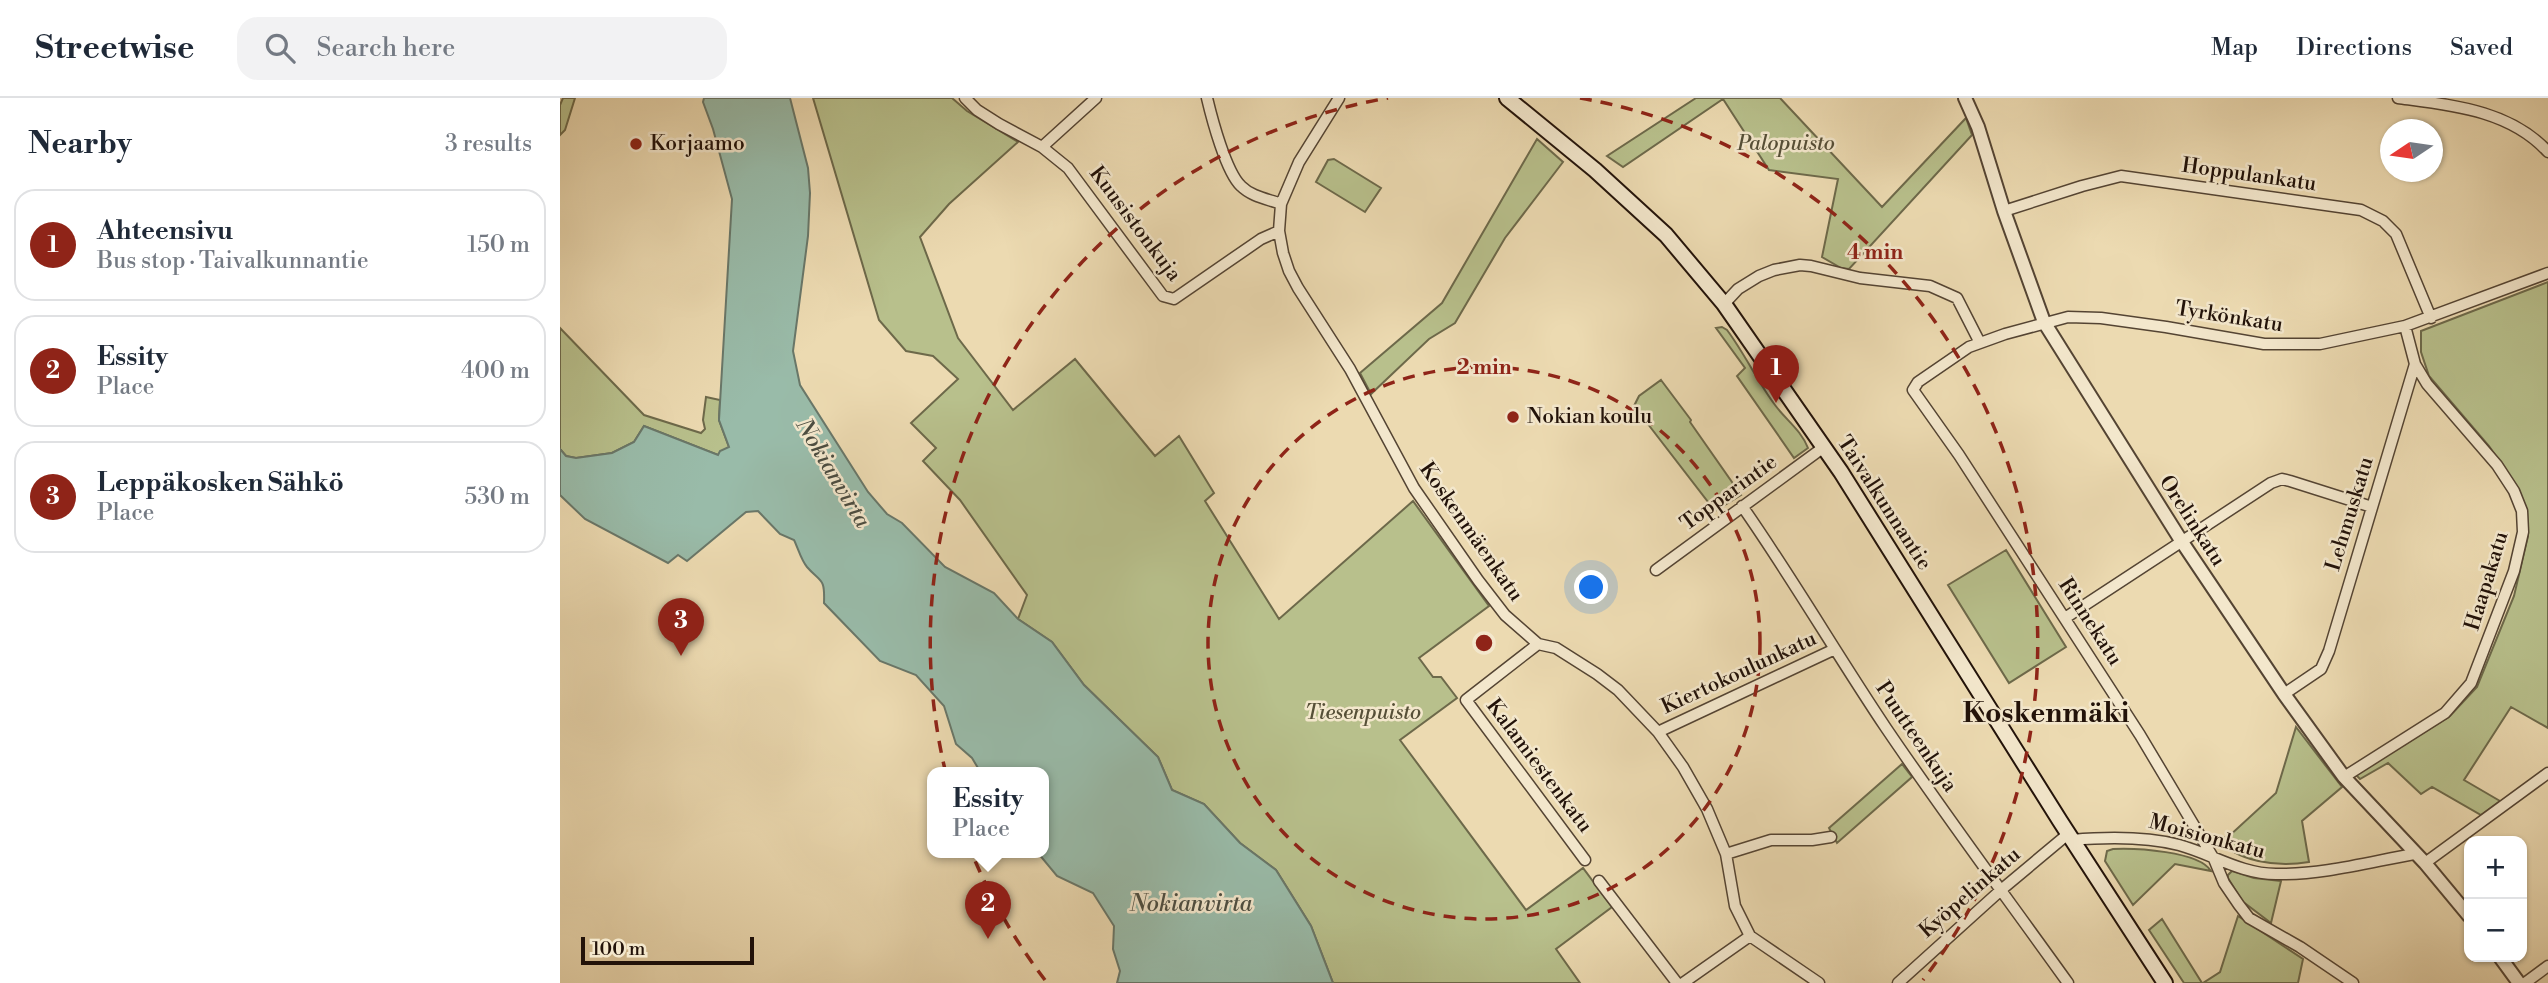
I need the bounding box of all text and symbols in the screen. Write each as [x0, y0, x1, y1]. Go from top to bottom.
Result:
search box [237, 17, 727, 80]
text: Streetwise [35, 28, 195, 69]
icon: search [261, 29, 299, 67]
text: Search here [317, 32, 455, 64]
text: Map [2211, 33, 2258, 63]
text: Directions [2296, 33, 2412, 63]
text: Saved [2450, 33, 2513, 63]
north arrow [2380, 119, 2443, 182]
text: Nearby [28, 125, 132, 163]
text: 3 results [445, 130, 532, 158]
place label: Korjaamo [650, 131, 745, 157]
park label: Palopuisto [1736, 131, 1835, 157]
marker: Korjaamo [628, 136, 644, 152]
street label: Hoppulankatu [2180, 153, 2318, 197]
street label: Kuusistonkuja [1083, 161, 1187, 287]
text: Ahteensivu [97, 215, 233, 247]
text: 1 [47, 231, 59, 259]
text: 150 m [467, 231, 530, 259]
text: 4 min [1847, 240, 1903, 266]
text: Bus stop · Taivalkunnantie [97, 247, 369, 275]
street label: Tyrkönkatu [2173, 296, 2285, 338]
text: Essity [97, 341, 168, 373]
pin: 1 [1753, 345, 1799, 403]
text: 2 min [1456, 355, 1512, 381]
text: 2 [46, 357, 60, 385]
text: 400 m [461, 357, 530, 385]
text: Place [97, 373, 154, 401]
place label: Nokian koulu [1527, 404, 1652, 430]
marker: Nokian koulu [1505, 409, 1521, 425]
water label: Nokianvirta [789, 412, 877, 533]
street label: Taivalkunnantie [1831, 431, 1937, 575]
street label: Topparintie [1675, 449, 1783, 537]
street label: Lehmuskatu [2320, 454, 2380, 574]
street label: Koskenmäenkatu [1413, 457, 1529, 607]
text: Leppäkosken Sähkö [97, 467, 344, 499]
street label: Orelinkatu [2153, 471, 2231, 571]
text: 3 [46, 483, 60, 511]
text: 530 m [464, 483, 530, 511]
text: Place [97, 499, 154, 527]
street label: Haapakatu [2460, 528, 2514, 634]
your location [1574, 570, 1608, 604]
street label: Rinnekatu [2052, 574, 2128, 671]
pin: 3 [658, 598, 704, 656]
street label: Kiertokoulunkatu [1657, 626, 1821, 720]
centre of rings [1472, 631, 1496, 655]
street label: Puutteenkuja [1869, 677, 1963, 798]
street label: Kalamiestenkatu [1480, 694, 1598, 838]
district label: Koskenmäki [1963, 696, 2129, 731]
park label: Tiesenpuisto [1305, 700, 1421, 726]
popup [927, 767, 1049, 858]
text: Essity [953, 783, 1023, 815]
street label: Moisionkatu [2146, 809, 2268, 865]
text: Place [953, 815, 1010, 843]
map controls [2464, 836, 2527, 962]
button: + [2464, 836, 2527, 899]
street label: Kyöpelinkatu [1914, 842, 2026, 944]
pin: 2 [965, 881, 1011, 939]
water label: Nokianvirta [1129, 890, 1253, 918]
button: − [2464, 899, 2527, 962]
scale bar [581, 934, 754, 966]
text: 100 m [592, 937, 645, 961]

